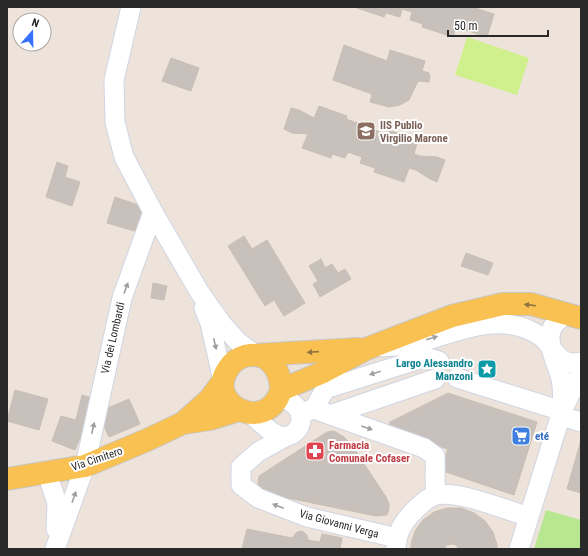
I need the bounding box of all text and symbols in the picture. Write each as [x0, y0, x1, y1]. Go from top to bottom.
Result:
north arrow [12, 12, 52, 52]
scale bar [448, 12, 548, 38]
text: N [30, 16, 41, 30]
text: 50 m [454, 19, 478, 33]
place label: IIS Publio Virgilio Marone [380, 119, 448, 145]
school or university icon: IIS Publio Virgilio Marone [355, 120, 377, 142]
one-way arrow [123, 281, 129, 293]
street label: Via dei Lombardi [98, 301, 128, 375]
one-way arrow [524, 302, 536, 308]
one-way arrow [426, 335, 438, 341]
one-way arrow [212, 338, 218, 350]
one-way arrow [307, 348, 319, 355]
place label: Largo Alessandro Manzoni [396, 357, 474, 383]
place icon: Largo Alessandro Manzoni [476, 358, 498, 380]
one-way arrow [369, 370, 381, 376]
one-way arrow [91, 422, 97, 434]
supermarket icon: eté [510, 425, 532, 447]
one-way arrow [361, 426, 373, 432]
place label: eté [535, 430, 549, 443]
place label: Farmacia Comunale Cofaser [329, 439, 410, 465]
pharmacy icon: Farmacia Comunale Cofaser [304, 440, 326, 462]
street label: Via Cimitero [70, 444, 125, 474]
one-way arrow [71, 491, 77, 503]
one-way arrow [272, 502, 284, 508]
street label: Via Giovanni Verga [298, 507, 380, 541]

